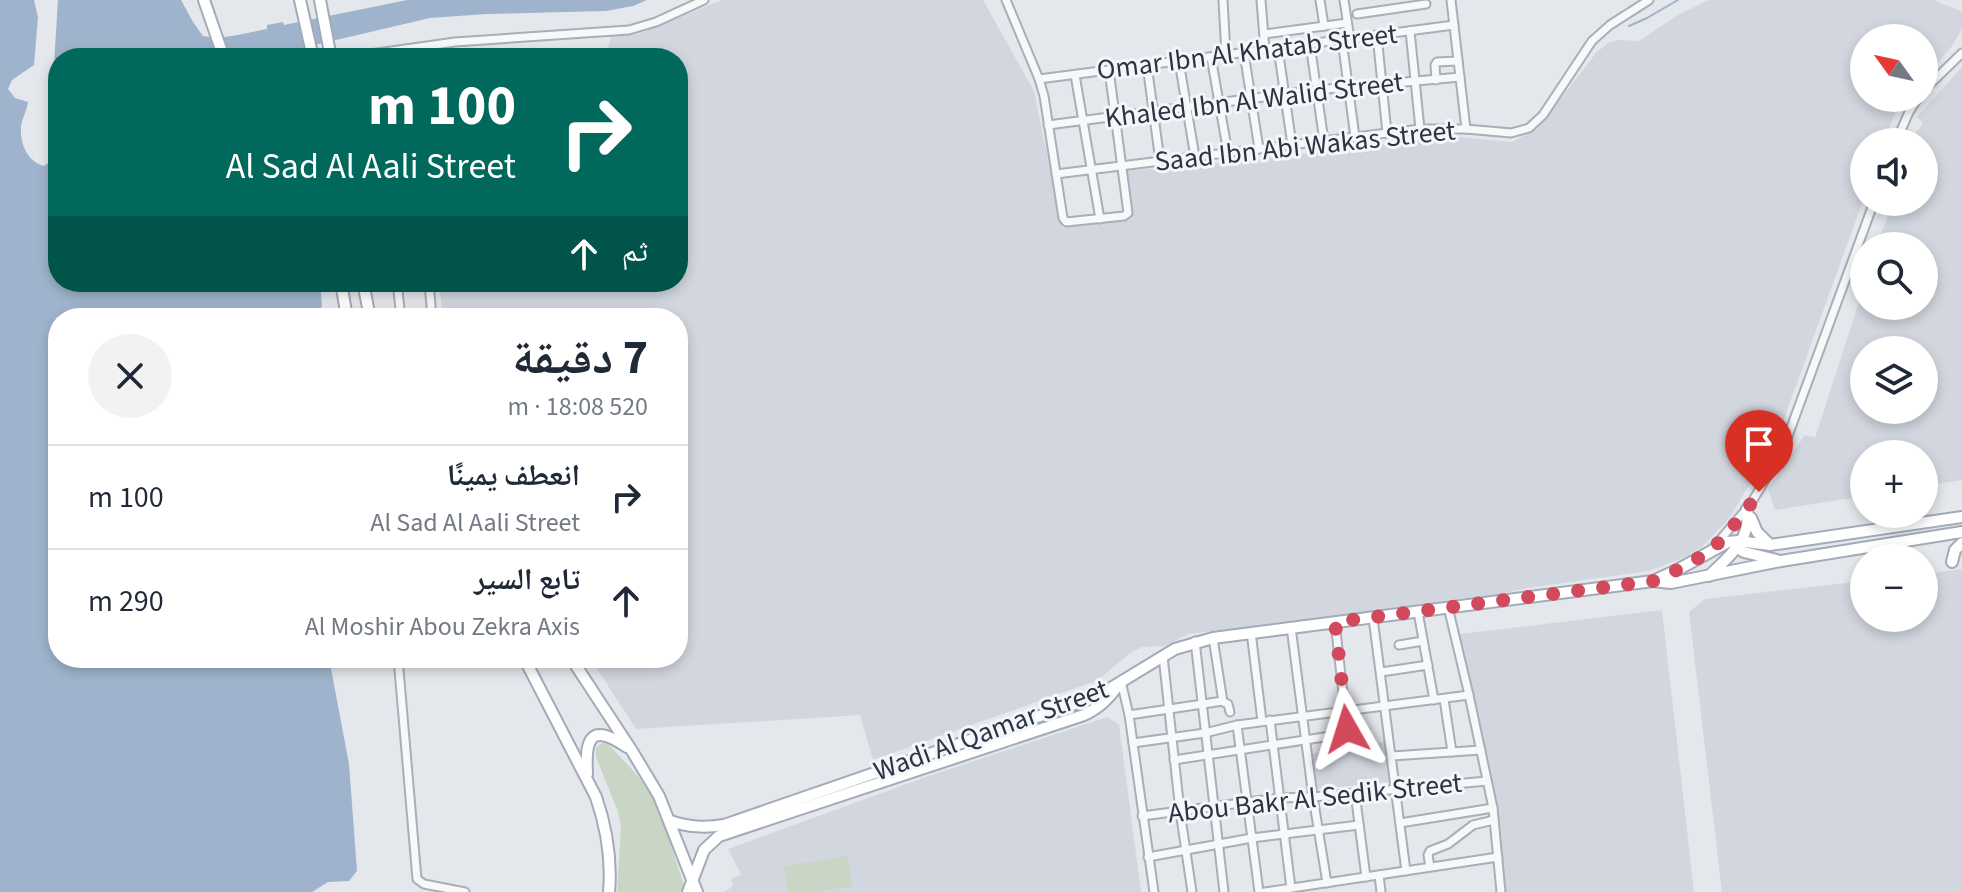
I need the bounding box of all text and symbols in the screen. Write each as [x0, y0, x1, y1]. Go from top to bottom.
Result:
street label: Omar Ibn Al Khatab Street [1095, 14, 1400, 90]
north arrow [1850, 24, 1938, 112]
map controls [1850, 24, 1938, 632]
street label: Khaled Ibn Al Walid Street [1102, 62, 1406, 138]
text: 100 m [368, 67, 516, 146]
icon: right [544, 80, 648, 184]
street label: Saad Ibn Abi Wakas Street [1153, 110, 1458, 182]
button: sound [1850, 128, 1938, 216]
text: Al Sad Al Aali Street [226, 141, 516, 192]
text: ثم [622, 230, 648, 273]
icon: ahead [562, 232, 606, 276]
button: search [1850, 232, 1938, 320]
text: 7 دقيقة [512, 324, 648, 392]
button: close [88, 334, 172, 418]
button: layers [1850, 336, 1938, 424]
text: 520 m · 18:08 [507, 388, 648, 425]
pin [1725, 410, 1793, 492]
icon: arrive [1737, 422, 1781, 466]
button: + [1850, 440, 1938, 528]
text: انعطف يمينًا [447, 454, 580, 497]
icon: right [604, 475, 648, 519]
text: 100 m [88, 476, 164, 519]
text: Al Sad Al Aali Street [370, 504, 580, 541]
button: − [1850, 544, 1938, 632]
text: تابع السير [474, 558, 580, 601]
icon: ahead [604, 579, 648, 623]
text: 290 m [88, 580, 164, 623]
text: Al Moshir Abou Zekra Axis [305, 608, 580, 645]
street label: Wadi Al Qamar Street [868, 669, 1114, 791]
position arrow [1305, 687, 1389, 771]
street label: Abou Bakr Al Sedik Street [1166, 763, 1464, 833]

